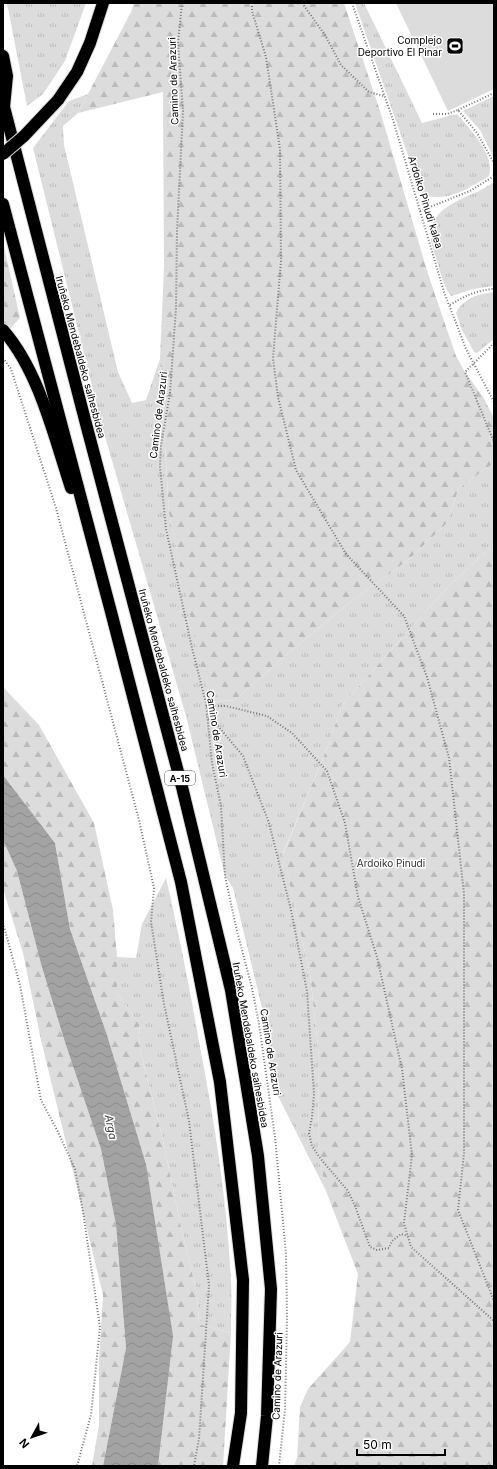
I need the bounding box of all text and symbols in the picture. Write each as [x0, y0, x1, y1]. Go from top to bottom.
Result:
place label: Complejo Deportivo El Pinar [358, 34, 442, 58]
sports icon: Complejo Deportivo El Pinar [445, 36, 465, 56]
street label: Camino de Arazuri [165, 37, 181, 125]
street label: Ardoiko Pinudi kalea [406, 154, 446, 250]
street label: Iruñeko Mendebaldeko saihesbidea [53, 274, 109, 440]
street label: Camino de Arazuri [147, 371, 169, 459]
street label: Iruñeko Mendebaldeko saihesbidea [136, 587, 192, 753]
street label: Camino de Arazuri [204, 690, 230, 778]
road number: A-15 [165, 771, 195, 785]
park label: Ardoiko Pinudi [357, 857, 425, 869]
street label: Iruñeko Mendebaldeko saihesbidea [231, 961, 271, 1129]
street label: Camino de Arazuri [258, 1008, 284, 1096]
water label: Arga [102, 1112, 120, 1141]
street label: Camino de Arazuri [269, 1332, 285, 1420]
north arrow [12, 1417, 52, 1457]
scale bar [357, 1431, 445, 1457]
text: N [16, 1436, 32, 1451]
text: 50 m [363, 1437, 392, 1452]

